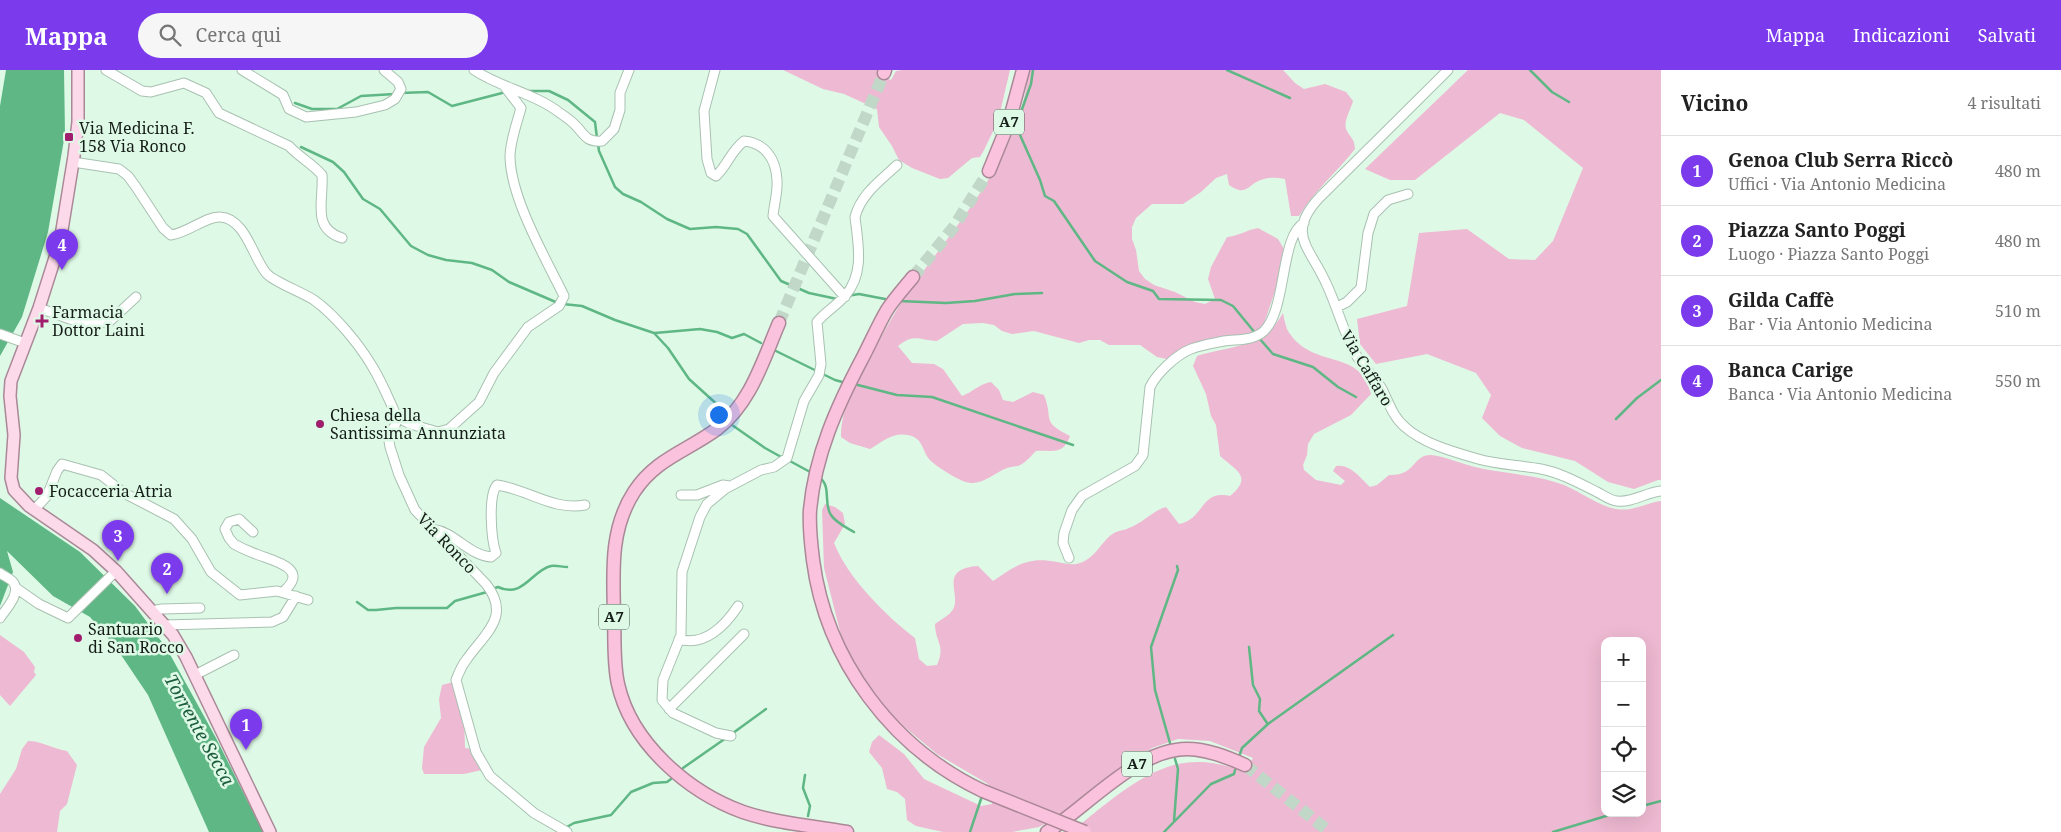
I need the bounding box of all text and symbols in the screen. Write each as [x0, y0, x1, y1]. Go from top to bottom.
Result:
search box [138, 13, 488, 58]
text: Mappa [25, 19, 108, 52]
icon: search [156, 21, 184, 49]
text: Cerca qui [196, 22, 281, 48]
text: Mappa [1766, 23, 1825, 47]
text: Indicazioni [1853, 23, 1950, 47]
text: Salvati [1978, 23, 2036, 47]
text: Vicino [1681, 89, 1748, 117]
text: 4 risultati [1968, 92, 2041, 114]
road number: A7 [994, 110, 1024, 134]
place label: Via Medicina F. 158 Via Ronco [79, 117, 195, 157]
marker: Via Medicina F. 158 Via Ronco [63, 131, 75, 143]
text: Genoa Club Serra Riccò [1728, 147, 1953, 173]
text: 1 [1692, 160, 1702, 182]
text: 480 m [1995, 160, 2041, 182]
text: Uffici · Via Antonio Medicina [1728, 173, 1946, 195]
text: Piazza Santo Poggi [1728, 217, 1906, 243]
pin: 4 [46, 229, 78, 270]
text: 2 [1692, 230, 1702, 252]
text: 480 m [1995, 230, 2041, 252]
text: Luogo · Piazza Santo Poggi [1728, 243, 1929, 265]
text: Gilda Caffè [1728, 287, 1834, 313]
text: 3 [1692, 300, 1702, 322]
text: 510 m [1995, 300, 2041, 322]
place label: Farmacia Dottor Laini [52, 301, 145, 341]
text: Bar · Via Antonio Medicina [1728, 313, 1933, 335]
marker: Farmacia Dottor Laini [36, 315, 48, 327]
street label: Via Caffaro [1336, 326, 1398, 410]
text: Banca Carige [1728, 357, 1853, 383]
text: 4 [1692, 370, 1702, 392]
text: 550 m [1995, 370, 2041, 392]
text: Banca · Via Antonio Medicina [1728, 383, 1952, 405]
your location [706, 402, 732, 428]
place label: Chiesa della Santissima Annunziata [330, 404, 506, 444]
marker: Chiesa della Santissima Annunziata [314, 418, 326, 430]
place label: Focacceria Atria [49, 480, 173, 502]
marker: Focacceria Atria [33, 485, 45, 497]
street label: Via Ronco [413, 508, 481, 578]
pin: 3 [102, 520, 134, 561]
pin: 2 [151, 553, 183, 594]
road number: A7 [599, 604, 629, 630]
place label: Santuario di San Rocco [88, 618, 184, 658]
marker: Santuario di San Rocco [72, 632, 84, 644]
map controls [1601, 637, 1646, 817]
button: + [1601, 637, 1646, 682]
water label: Torrente Secca [159, 670, 241, 790]
button: − [1601, 682, 1646, 727]
pin: 1 [230, 709, 262, 750]
button: locate [1601, 727, 1646, 772]
road number: A7 [1122, 752, 1152, 776]
button: layers [1601, 772, 1646, 817]

